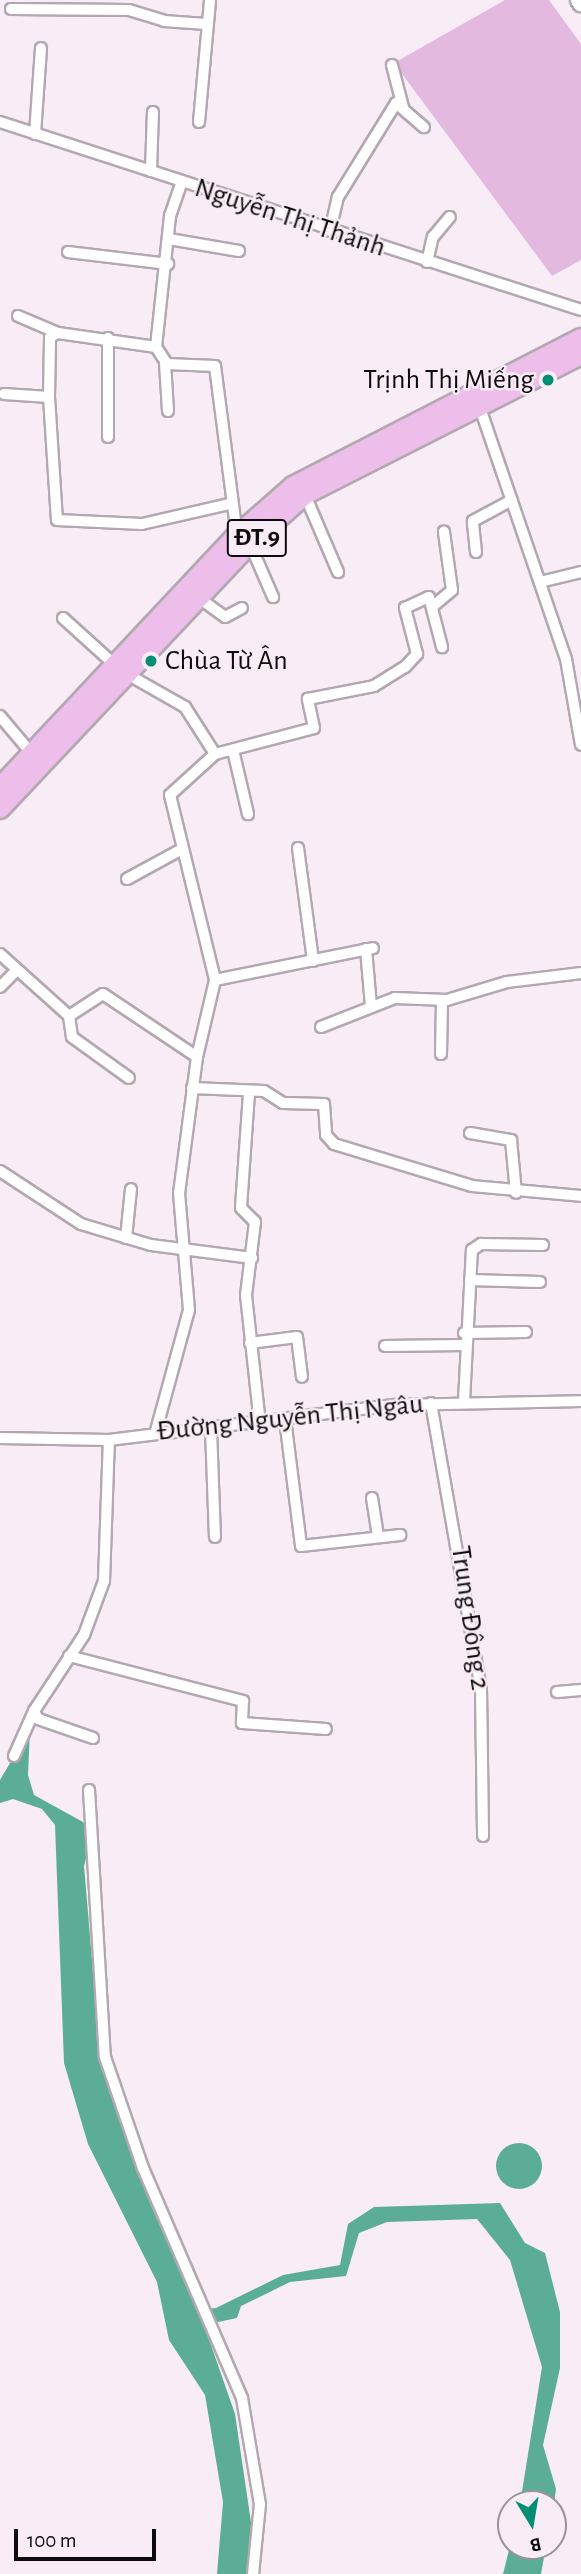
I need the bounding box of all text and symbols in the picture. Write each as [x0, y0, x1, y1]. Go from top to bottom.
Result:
street label: Nguyễn Thị Thảnh [190, 171, 390, 265]
place label: Trịnh Thị Miếng [363, 363, 534, 397]
marker: Trịnh Thị Miếng [540, 372, 556, 388]
road number: ĐT.9 [226, 516, 288, 560]
place label: Chùa Từ Ân [165, 644, 288, 678]
marker: Chùa Từ Ân [143, 653, 159, 669]
street label: Đường Nguyễn Thị Ngâu [155, 1387, 425, 1449]
street label: Trung Đông 2 [443, 1544, 497, 1692]
north arrow [497, 2490, 567, 2560]
scale bar [18, 2514, 159, 2558]
text: 100 m [27, 2530, 77, 2551]
text: B [529, 2534, 543, 2555]

